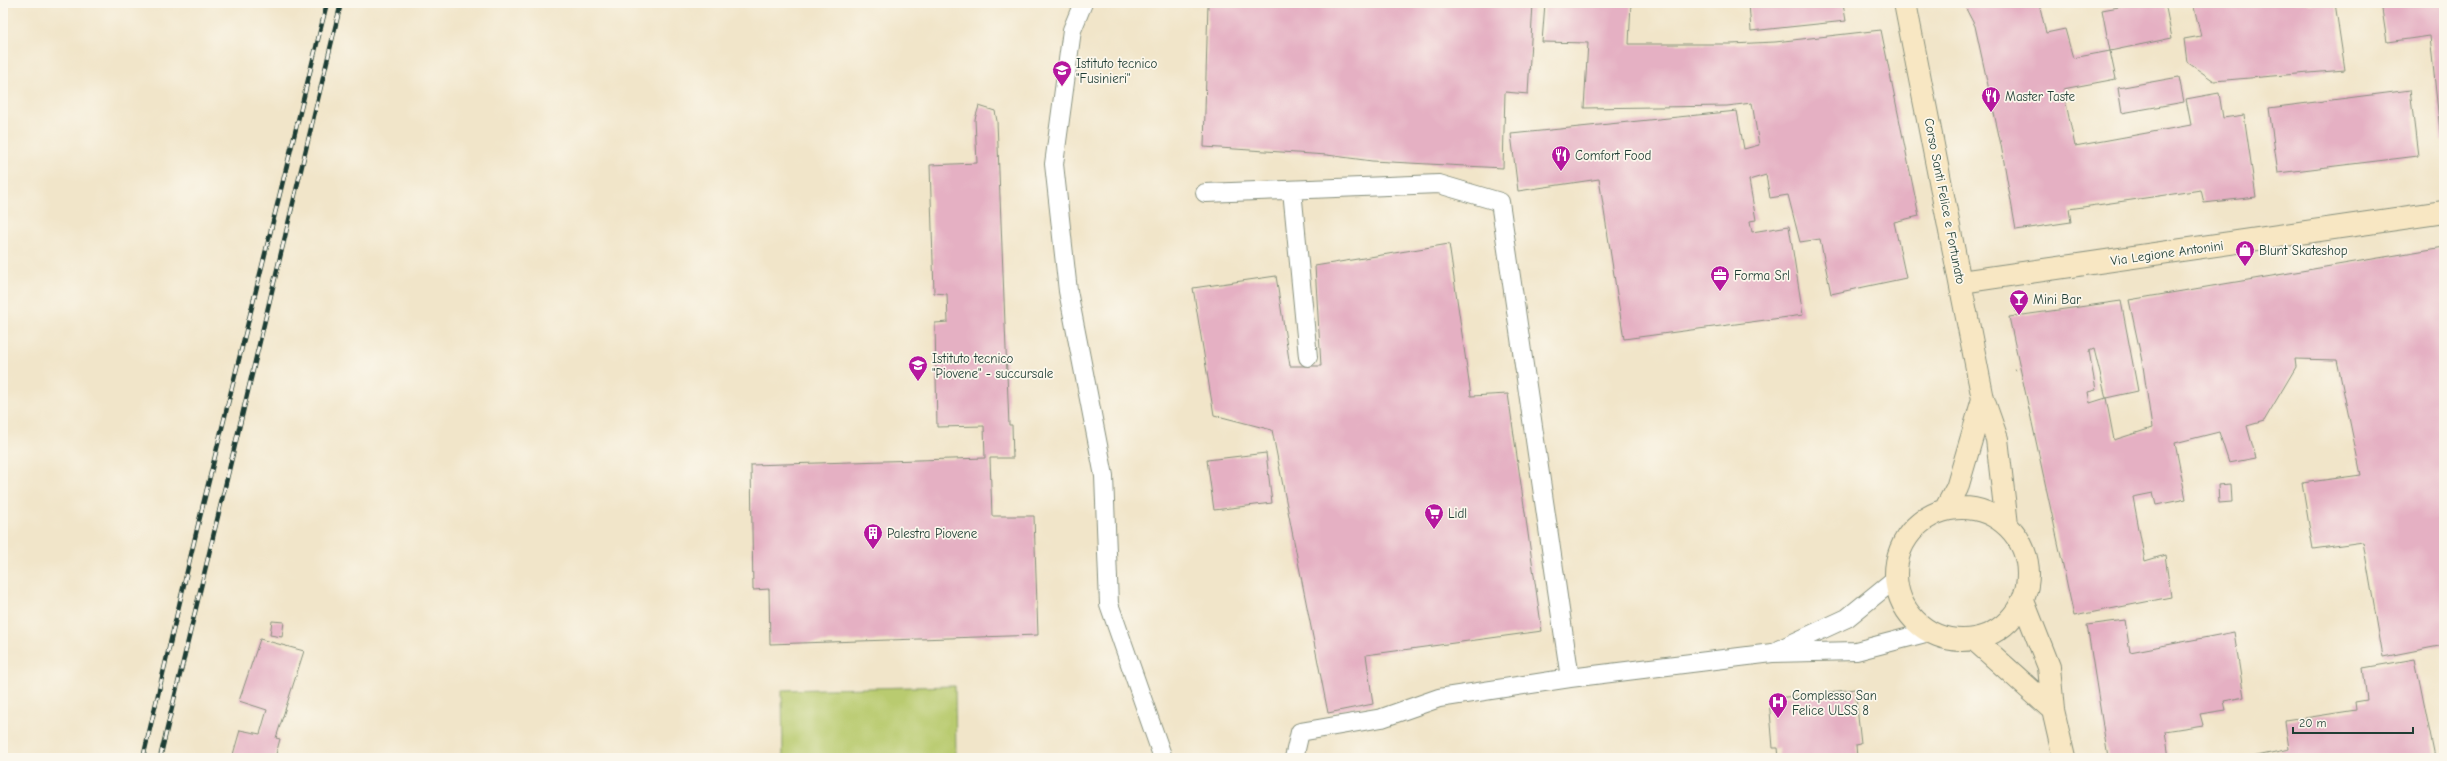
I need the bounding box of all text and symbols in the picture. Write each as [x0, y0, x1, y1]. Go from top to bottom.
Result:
place label: Istituto tecnico "Fusinieri" [1076, 56, 1158, 86]
school or university icon: Istituto tecnico "Fusinieri" [1051, 59, 1073, 87]
restaurant icon: Master Taste [1980, 85, 2002, 113]
place label: Master Taste [2005, 89, 2075, 104]
street label: Corso Santi Felice e Fortunato [1922, 117, 1969, 286]
restaurant icon: Comfort Food [1550, 144, 1572, 172]
place label: Comfort Food [1575, 148, 1652, 163]
street label: Via Legione Antonini [2110, 238, 2224, 268]
shop icon: Blunt Skateshop [2234, 239, 2256, 267]
place label: Blunt Skateshop [2259, 243, 2348, 258]
office icon: Forma Srl [1709, 264, 1731, 292]
place label: Forma Srl [1734, 268, 1790, 283]
bar icon: Mini Bar [2008, 288, 2030, 316]
place label: Mini Bar [2033, 292, 2082, 307]
place label: Istituto tecnico "Piovene" - succursale [932, 351, 1054, 381]
school or university icon: Istituto tecnico "Piovene" - succursale [907, 354, 929, 382]
supermarket icon: Lidl [1423, 502, 1445, 530]
place label: Lidl [1448, 506, 1467, 521]
building icon: Palestra Piovene [862, 522, 884, 550]
place label: Palestra Piovene [887, 526, 978, 541]
place label: Complesso San Felice ULSS 8 [1792, 688, 1877, 718]
hospital icon: Complesso San Felice ULSS 8 [1767, 691, 1789, 719]
scale bar [2293, 709, 2413, 735]
text: 20 m [2299, 716, 2327, 730]

